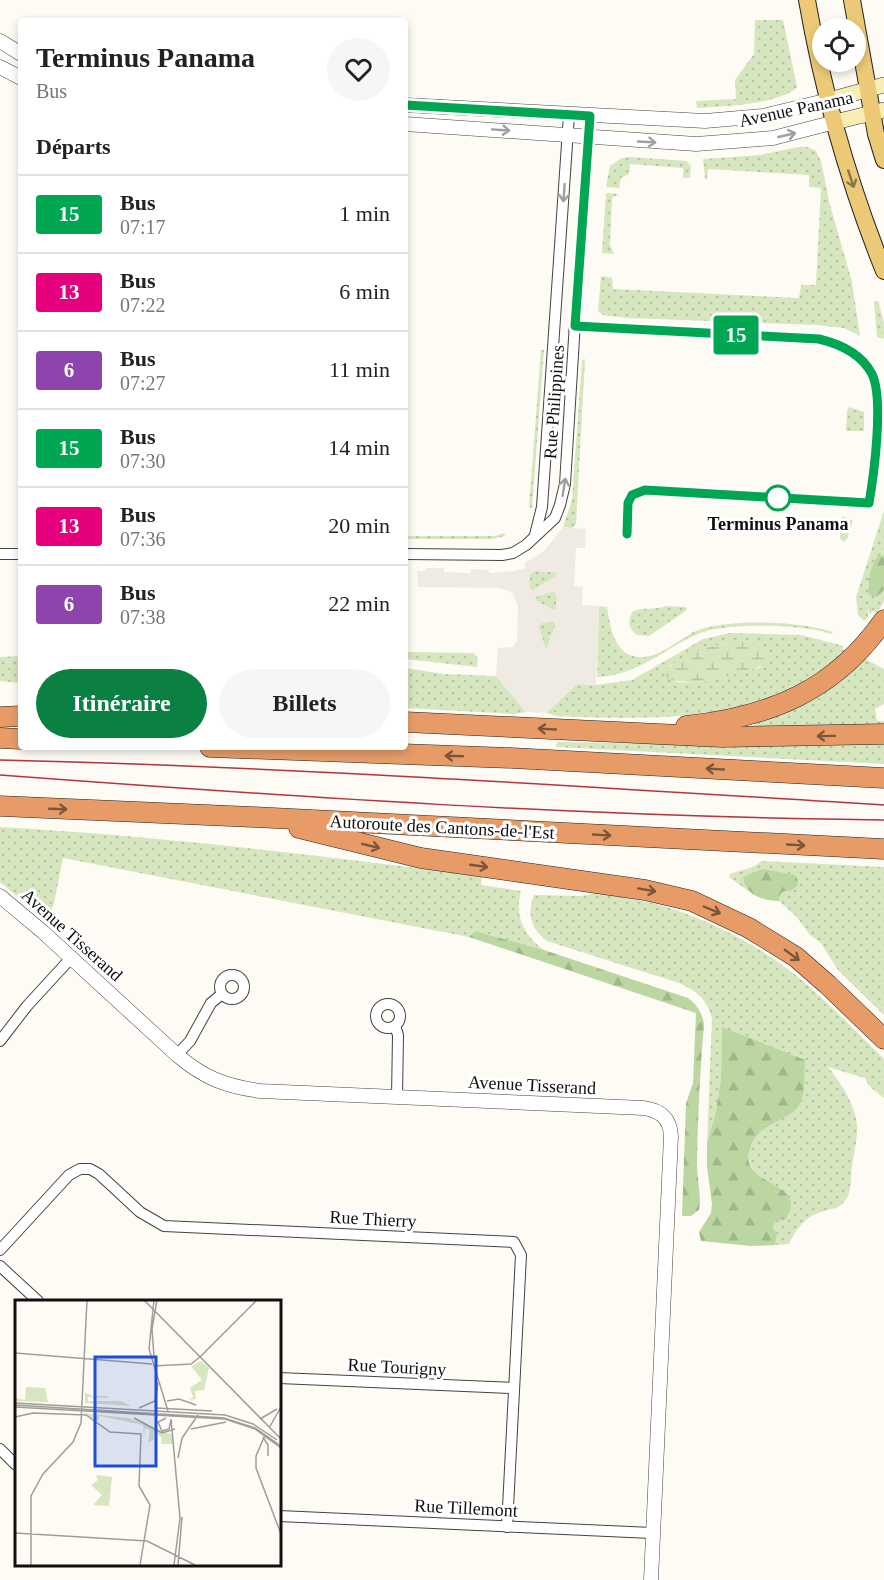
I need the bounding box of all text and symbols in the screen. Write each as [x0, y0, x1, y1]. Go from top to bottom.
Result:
map controls [812, 18, 866, 72]
button: locate [812, 18, 866, 72]
button: heart [327, 38, 390, 101]
text: Terminus Panama [36, 42, 255, 73]
text: Bus [36, 80, 67, 102]
street label: Avenue Panama [737, 87, 855, 131]
one-way arrow [491, 125, 511, 136]
one-way arrow [777, 128, 796, 140]
text: Départs [36, 134, 111, 159]
one-way arrow [637, 136, 657, 147]
one-way arrow [846, 169, 857, 188]
one-way arrow [558, 182, 569, 202]
text: Bus [120, 190, 155, 215]
text: 1 min [339, 201, 390, 226]
text: 15 [59, 202, 80, 226]
text: 07:17 [120, 216, 166, 238]
text: Bus [120, 268, 155, 293]
text: 6 min [339, 279, 390, 304]
text: 13 [59, 280, 80, 304]
text: 07:22 [120, 294, 166, 316]
line badge: 15 [709, 316, 763, 354]
text: 15 [726, 323, 747, 347]
street label: Rue Philippines [540, 344, 568, 460]
text: Bus [120, 346, 155, 371]
text: 11 min [329, 357, 390, 382]
text: 6 [64, 358, 74, 382]
text: 07:27 [120, 372, 166, 394]
text: Bus [120, 424, 155, 449]
text: 14 min [328, 435, 390, 460]
text: 15 [59, 436, 80, 460]
text: 07:30 [120, 450, 166, 472]
one-way arrow [558, 478, 569, 497]
marker: Terminus Panama [765, 485, 791, 511]
text: Bus [120, 502, 155, 527]
text: 20 min [328, 513, 390, 538]
text: 13 [59, 514, 80, 538]
place label: Terminus Panama [708, 514, 848, 534]
text: 07:36 [120, 528, 166, 550]
text: Bus [120, 580, 155, 605]
text: 22 min [328, 591, 390, 616]
text: 6 [64, 592, 74, 616]
text: 07:38 [120, 606, 166, 628]
button: Itinéraire [36, 669, 207, 738]
button: Billets [219, 669, 390, 738]
one-way arrow [538, 723, 558, 734]
one-way arrow [816, 731, 836, 742]
one-way arrow [444, 751, 464, 762]
one-way arrow [705, 764, 725, 775]
one-way arrow [48, 803, 68, 814]
street label: Autoroute des Cantons-de-l'Est [329, 811, 555, 843]
one-way arrow [591, 830, 611, 841]
one-way arrow [786, 839, 806, 850]
one-way arrow [361, 840, 380, 852]
one-way arrow [468, 860, 488, 871]
street label: Avenue Tisserand [18, 885, 126, 985]
one-way arrow [637, 885, 657, 896]
one-way arrow [702, 905, 721, 916]
one-way arrow [783, 949, 799, 961]
street label: Avenue Tisserand [467, 1072, 597, 1098]
street label: Rue Thierry [329, 1207, 417, 1231]
inset map [15, 1300, 280, 1565]
street label: Rue Tourigny [347, 1354, 447, 1380]
street label: Rue Tillemont [414, 1495, 518, 1521]

